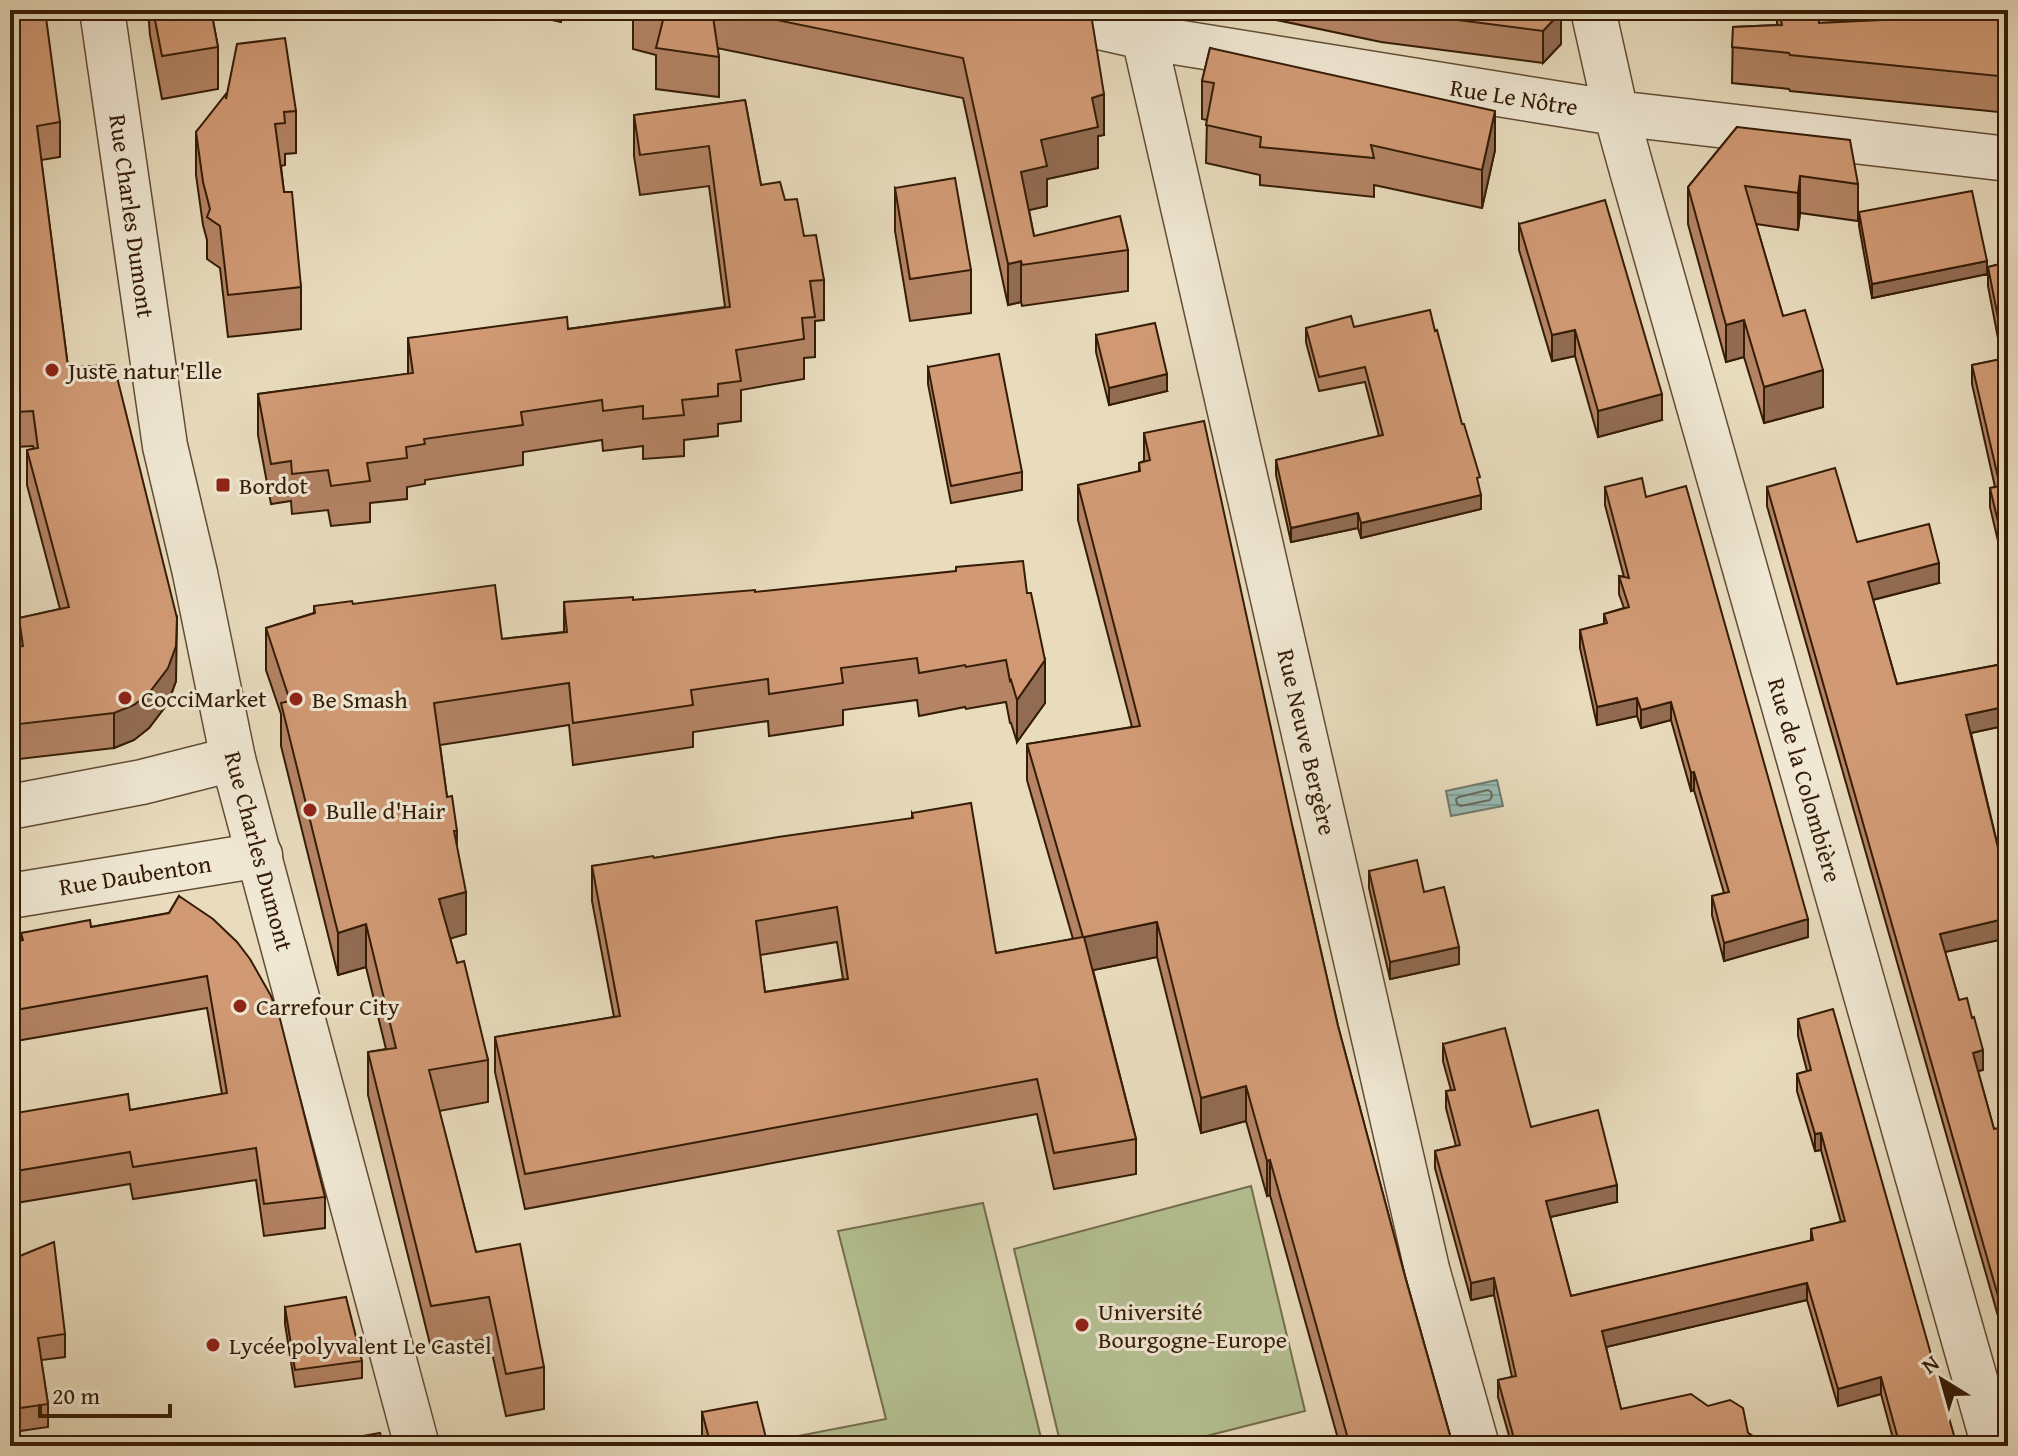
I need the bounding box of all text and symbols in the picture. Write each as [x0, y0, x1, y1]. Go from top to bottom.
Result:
street label: Rue Le Nôtre [1448, 70, 1580, 124]
street label: Rue Charles Dumont [100, 112, 164, 321]
place label: Juste natur'Elle [65, 353, 222, 388]
marker: Juste natur'Elle [43, 361, 61, 379]
place label: Bordot [239, 468, 309, 503]
marker: Bordot [214, 476, 232, 494]
street label: Rue Neuve Bergère [1269, 646, 1345, 838]
street label: Rue de la Colombière [1759, 674, 1851, 886]
place label: CocciMarket [141, 681, 267, 716]
place label: Be Smash [312, 682, 408, 717]
marker: CocciMarket [116, 689, 134, 707]
marker: Be Smash [287, 690, 305, 708]
street label: Rue Charles Dumont [216, 747, 303, 955]
place label: Bulle d'Hair [326, 793, 446, 828]
marker: Bulle d'Hair [301, 801, 319, 819]
street label: Rue Daubenton [56, 846, 214, 904]
place label: Carrefour City [256, 989, 399, 1024]
marker: Carrefour City [231, 997, 249, 1015]
place label: Université Bourgogne-Europe [1098, 1294, 1287, 1357]
marker: Université Bourgogne-Europe [1073, 1316, 1091, 1334]
place label: Lycée polyvalent Le Castel [229, 1328, 492, 1363]
marker: Lycée polyvalent Le Castel [204, 1336, 222, 1354]
north arrow [1902, 1340, 1982, 1420]
text: N [1914, 1347, 1946, 1381]
scale bar [40, 1368, 170, 1418]
text: 20 m [52, 1378, 100, 1413]

